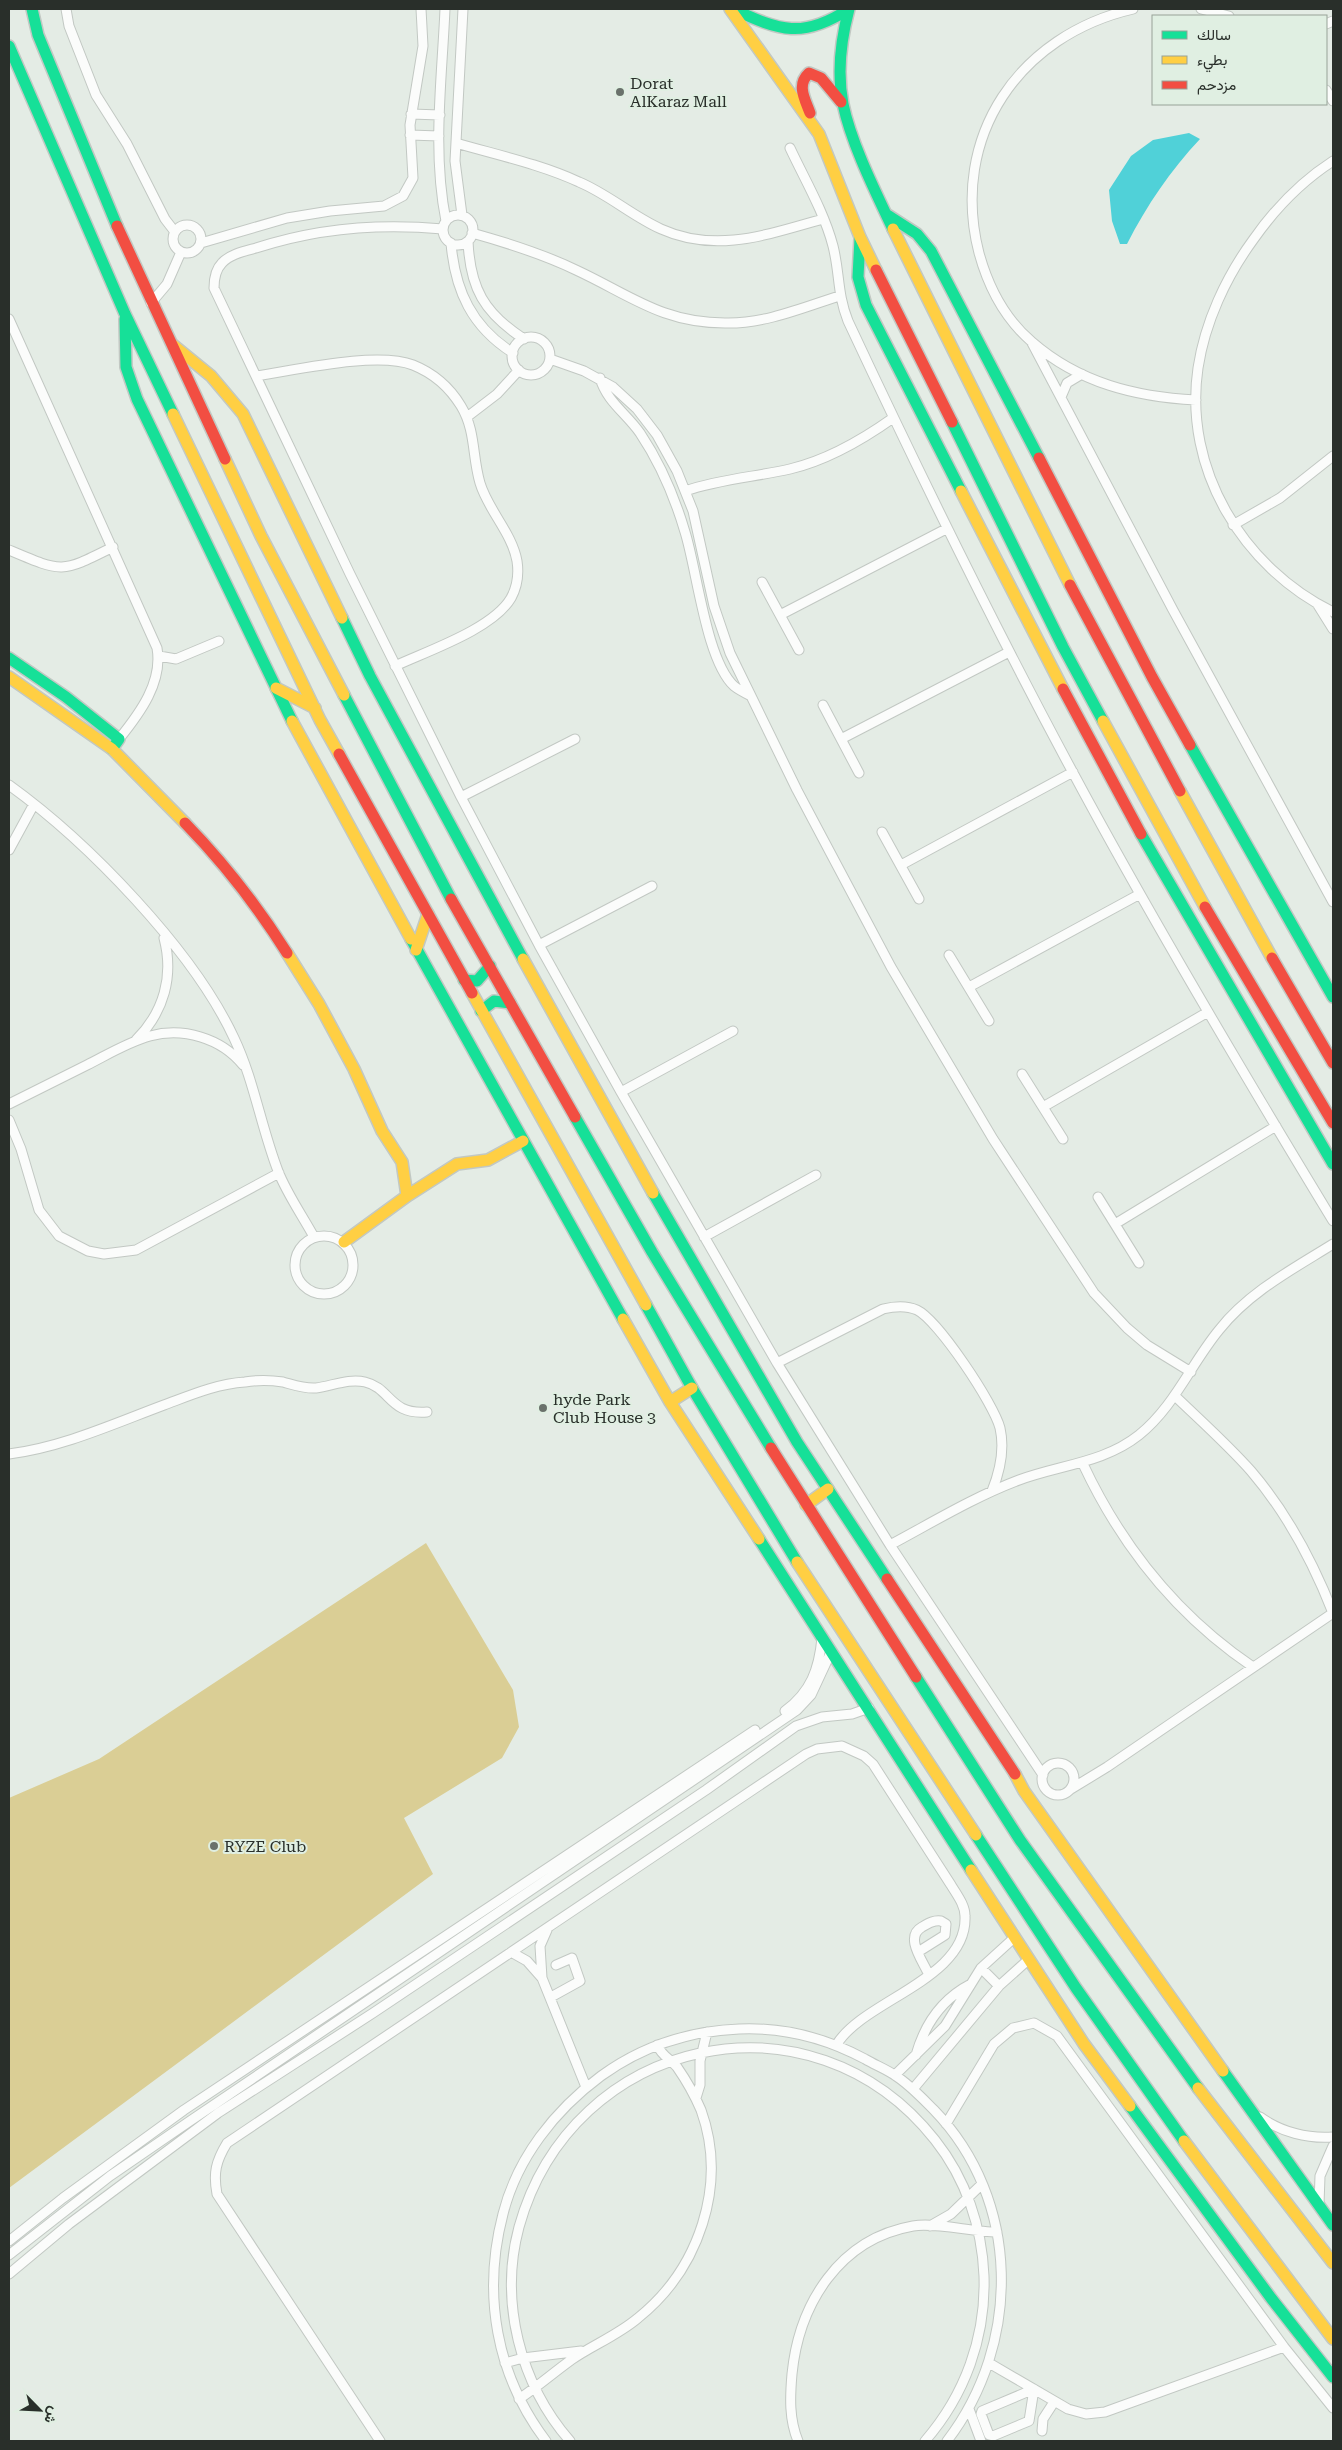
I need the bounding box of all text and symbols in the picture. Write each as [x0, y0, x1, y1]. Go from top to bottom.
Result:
legend [1152, 15, 1327, 105]
text: سالك [1197, 26, 1231, 44]
text: بطيء [1197, 51, 1227, 73]
place label: Dorat AlKaraz Mall [630, 74, 727, 111]
text: مزدحم [1197, 76, 1236, 95]
marker: Dorat AlKaraz Mall [614, 86, 626, 98]
place label: hyde Park Club House 3 [553, 1390, 656, 1427]
marker: hyde Park Club House 3 [537, 1402, 549, 1414]
place label: RYZE Club [224, 1837, 306, 1856]
marker: RYZE Club [208, 1840, 220, 1852]
north arrow [15, 2385, 65, 2435]
text: ش [40, 2404, 63, 2426]

